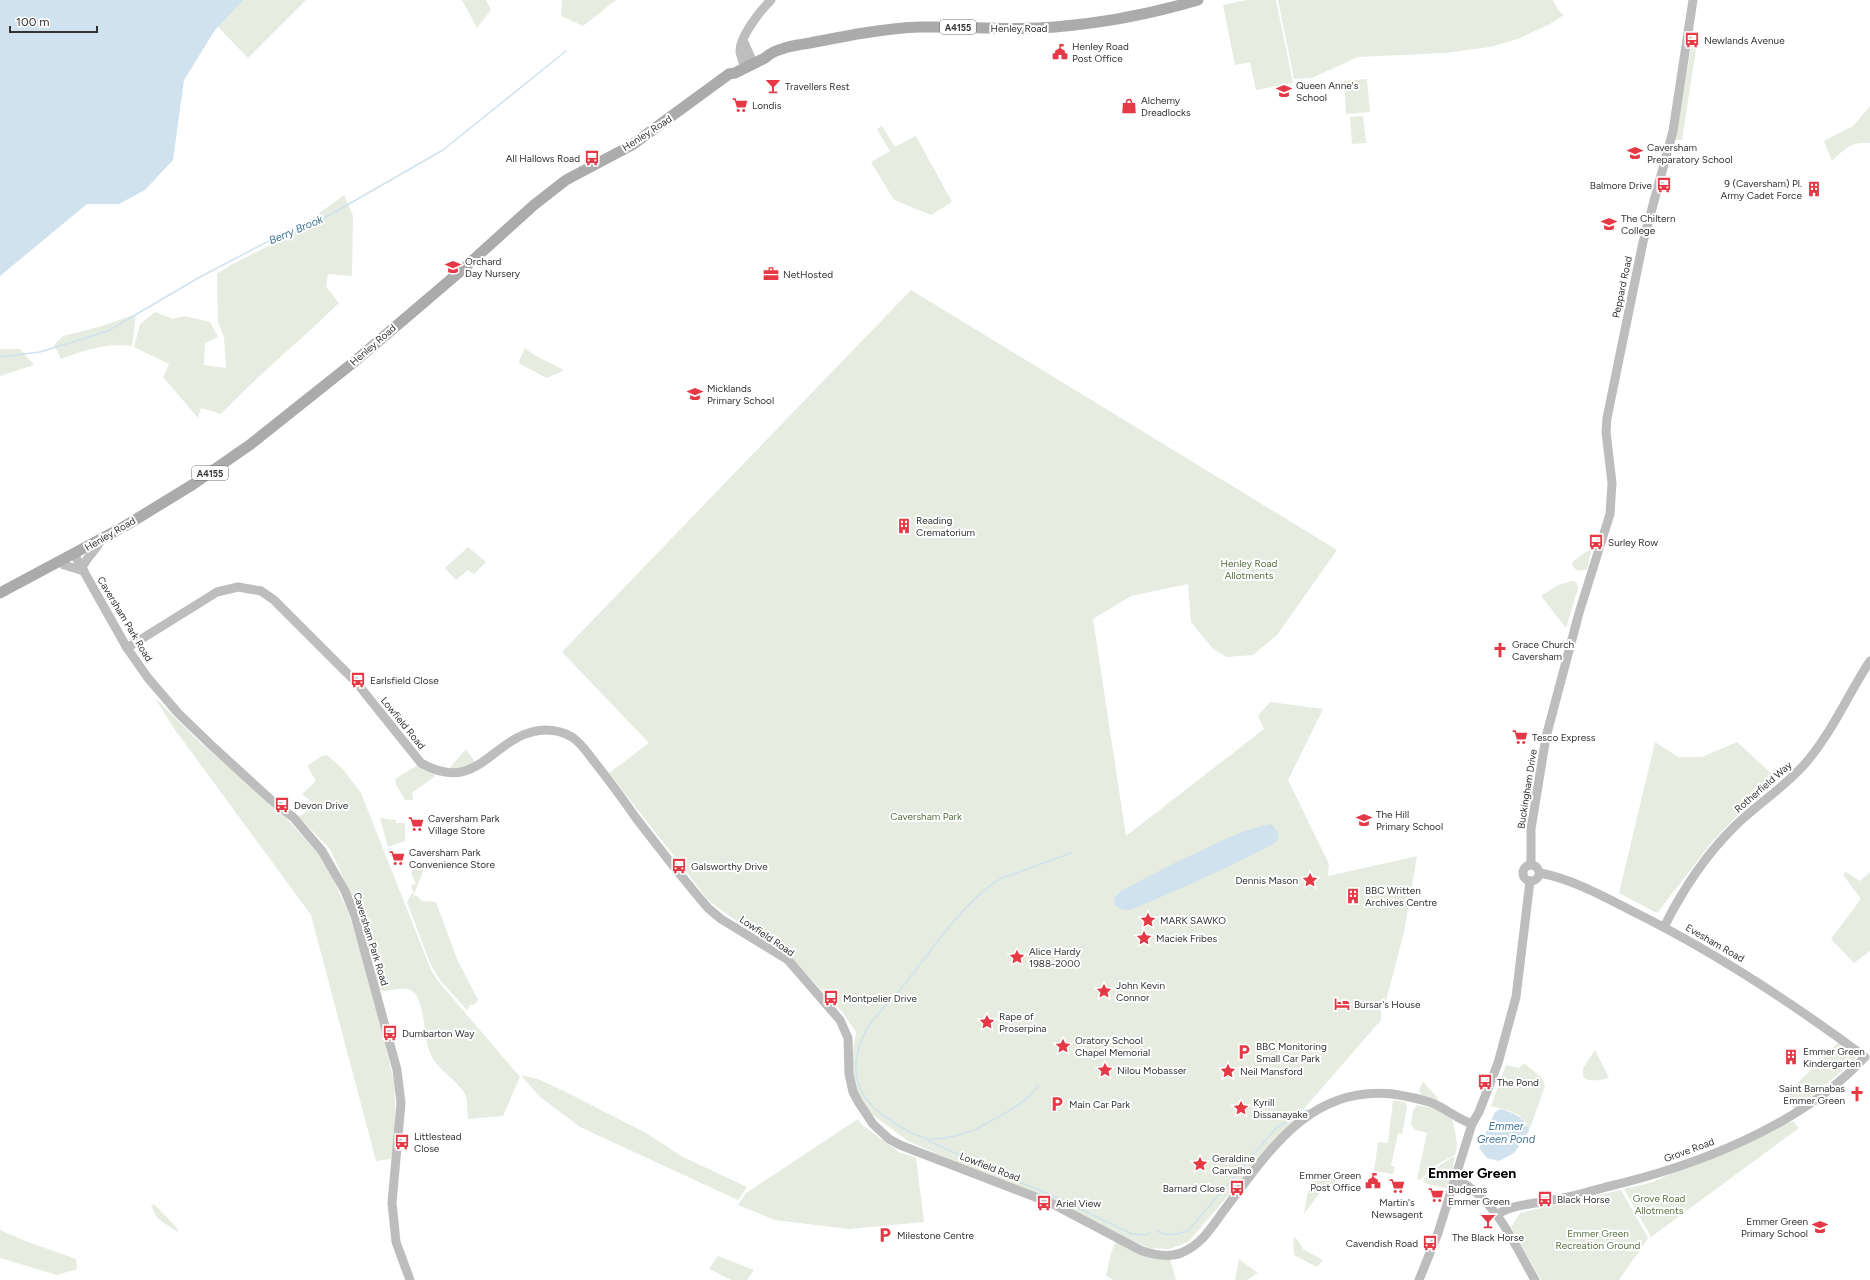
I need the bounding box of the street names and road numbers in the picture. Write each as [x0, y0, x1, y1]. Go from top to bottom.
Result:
road number: A4155 [940, 20, 976, 34]
street label: Henley Road [991, 22, 1048, 35]
street label: Henley Road [620, 112, 674, 154]
street label: Peppard Road [1609, 255, 1635, 319]
street label: Henley Road [347, 321, 399, 369]
road number: A4155 [192, 466, 228, 480]
street label: Henley Road [82, 514, 138, 554]
street label: Caversham Park Road [94, 574, 156, 664]
street label: Lowfield Road [378, 694, 428, 752]
street label: Buckingham Drive [1514, 748, 1540, 830]
street label: Rotherfield Way [1732, 758, 1795, 815]
street label: Caversham Park Road [351, 891, 391, 987]
street label: Lowfield Road [737, 913, 797, 959]
street label: Evesham Road [1683, 921, 1747, 965]
street label: Grove Road [1662, 1135, 1716, 1165]
street label: Lowfield Road [958, 1150, 1022, 1185]

